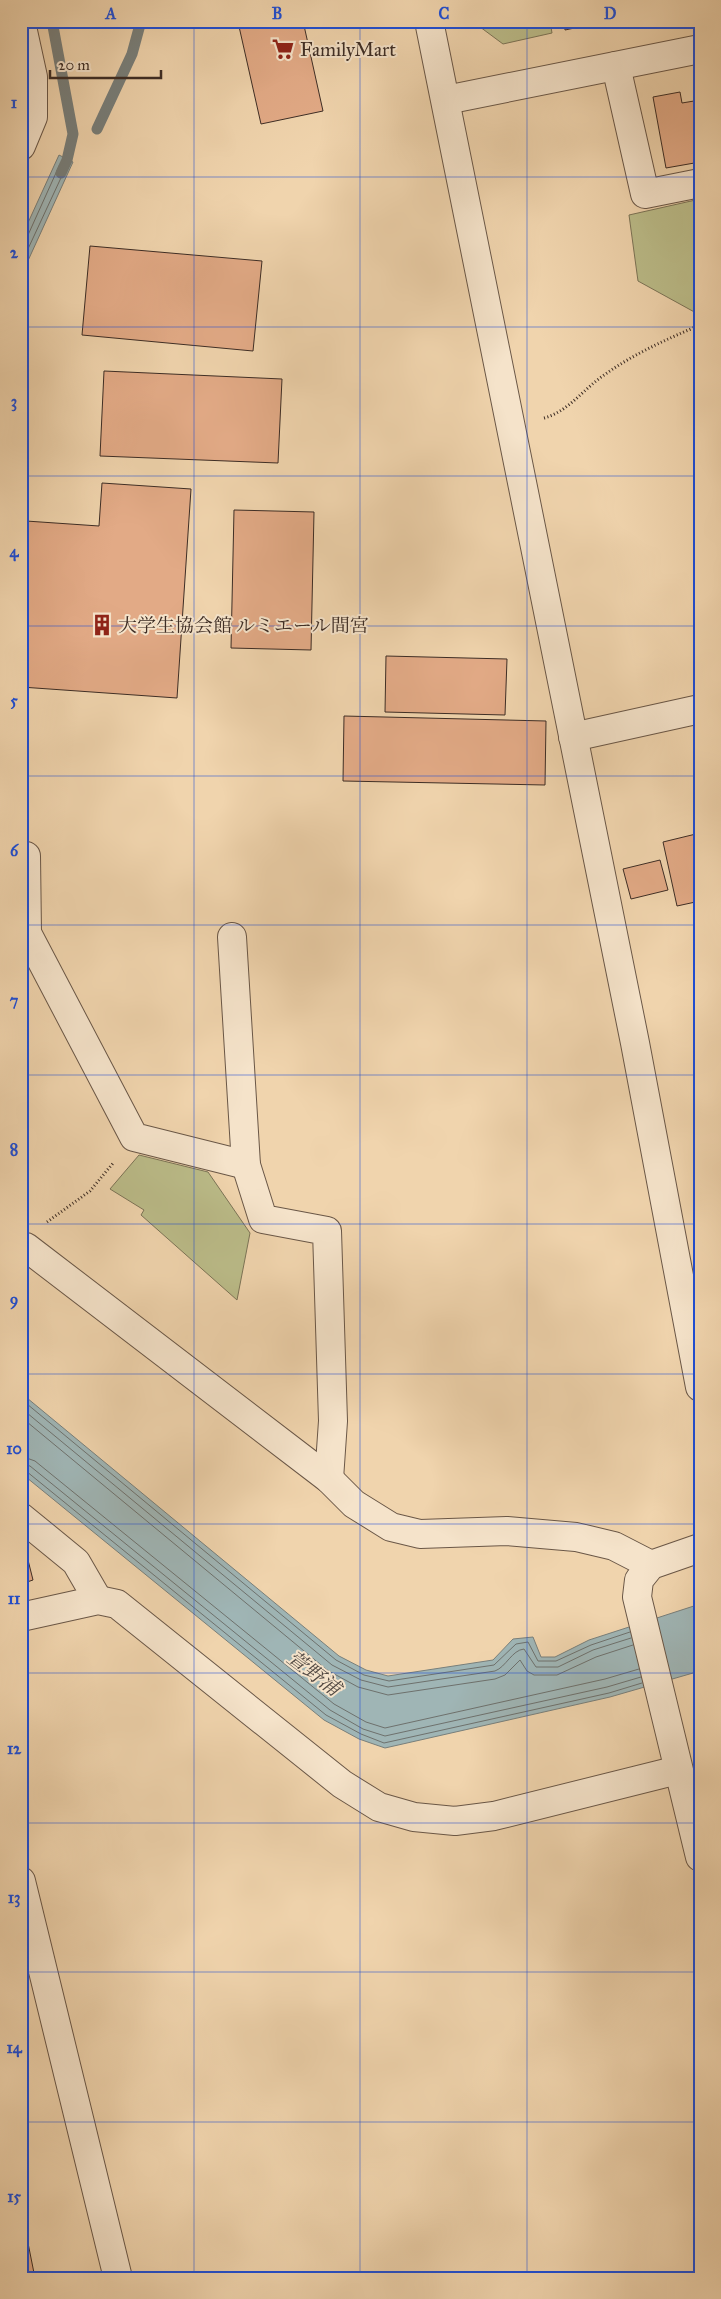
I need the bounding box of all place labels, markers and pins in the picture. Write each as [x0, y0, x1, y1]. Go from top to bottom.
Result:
supermarket icon: FamilyMart [270, 36, 296, 62]
place label: FamilyMart [300, 38, 396, 61]
building icon: 大学生協会館 ルミエール間宮 [89, 612, 115, 638]
place label: 大学生協会館 ルミエール間宮 [118, 614, 369, 637]

